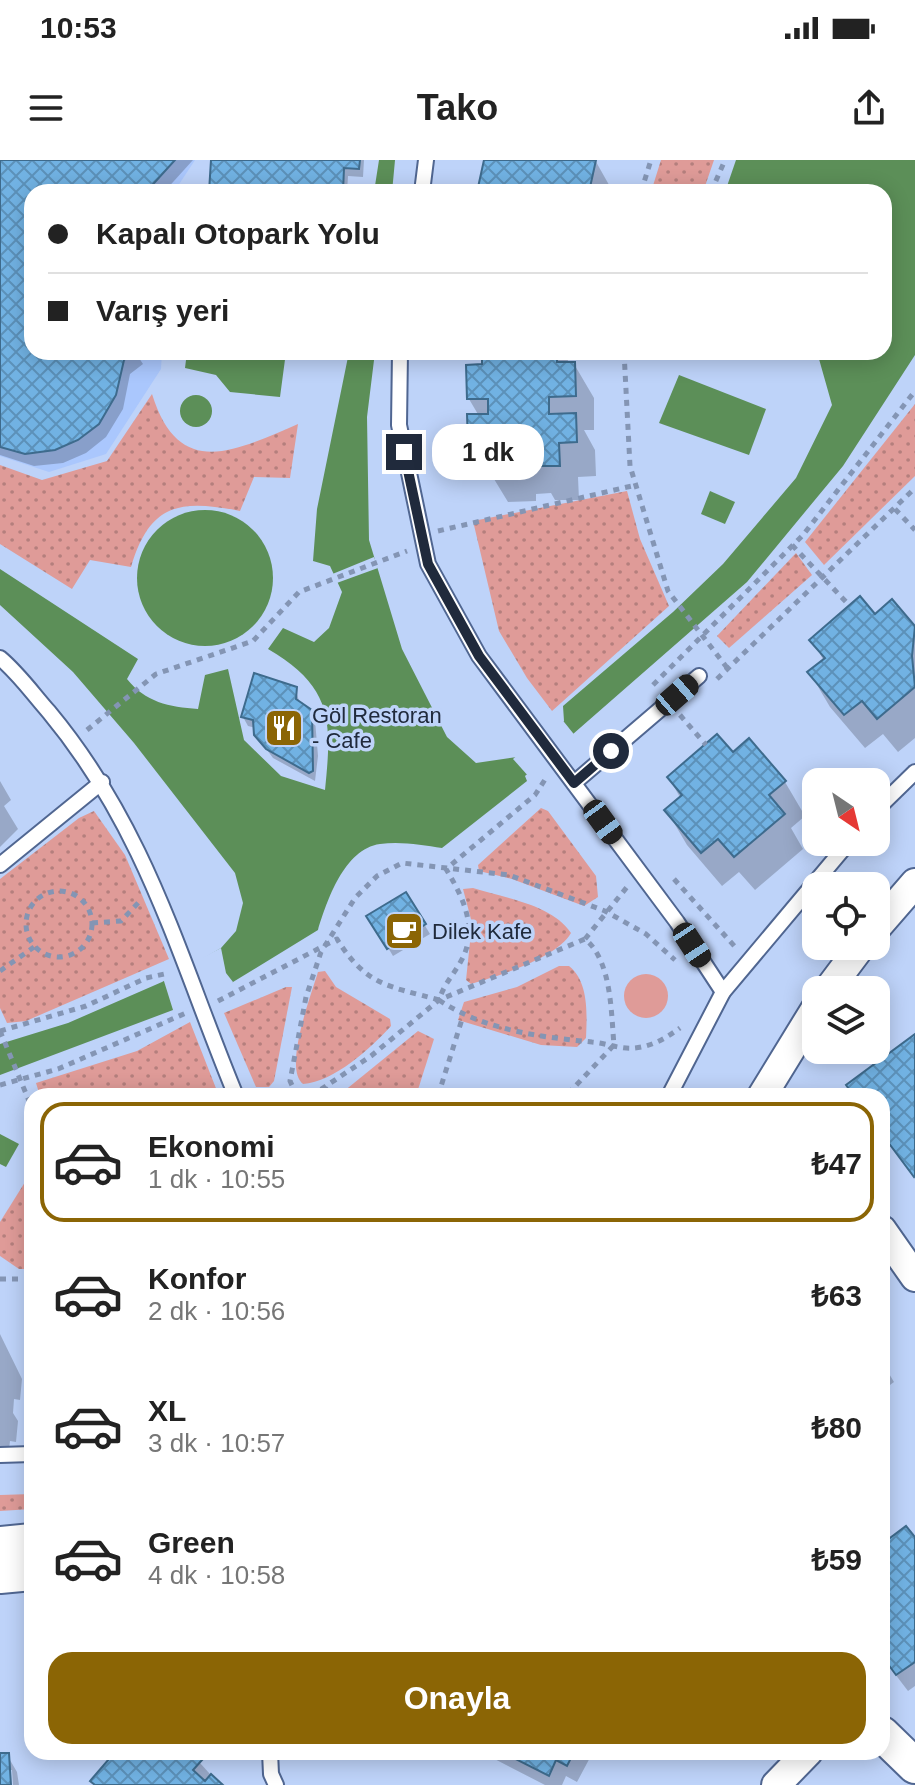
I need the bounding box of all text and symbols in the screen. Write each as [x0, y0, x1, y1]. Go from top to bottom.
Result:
text: 10:53 [40, 11, 117, 44]
icon: menu [24, 86, 68, 130]
icon: share [847, 86, 891, 130]
text: Tako [417, 87, 498, 128]
text: Kapalı Otopark Yolu [96, 217, 380, 250]
text: Varış yeri [96, 294, 229, 327]
callout: 1 dk [432, 424, 544, 480]
route end [386, 434, 422, 470]
text: 1 dk [462, 437, 514, 467]
car [651, 670, 703, 720]
place label: Göl Restoran - Cafe [312, 703, 442, 753]
restaurant icon: Göl Restoran - Cafe [263, 707, 305, 749]
route start [593, 733, 629, 769]
north arrow [802, 768, 890, 856]
map controls [802, 768, 890, 1064]
car [579, 796, 627, 848]
button: locate [802, 872, 890, 960]
cafe icon: Dilek Kafe [383, 910, 425, 952]
car [669, 918, 715, 972]
place label: Dilek Kafe [432, 919, 532, 944]
button: layers [802, 976, 890, 1064]
icon: car [52, 1126, 124, 1198]
text: Ekonomi [148, 1130, 275, 1163]
text: ₺47 [811, 1147, 862, 1180]
text: 1 dk · 10:55 [148, 1164, 285, 1194]
icon: car [52, 1258, 124, 1330]
text: Konfor [148, 1262, 246, 1295]
text: ₺63 [811, 1279, 862, 1312]
text: 2 dk · 10:56 [148, 1296, 285, 1326]
icon: car [52, 1390, 124, 1462]
text: XL [148, 1394, 186, 1427]
text: ₺80 [811, 1411, 862, 1444]
text: 3 dk · 10:57 [148, 1428, 285, 1458]
icon: car [52, 1522, 124, 1594]
text: Green [148, 1526, 235, 1559]
text: ₺59 [811, 1543, 862, 1576]
text: 4 dk · 10:58 [148, 1560, 285, 1590]
button: Onayla [48, 1652, 866, 1744]

